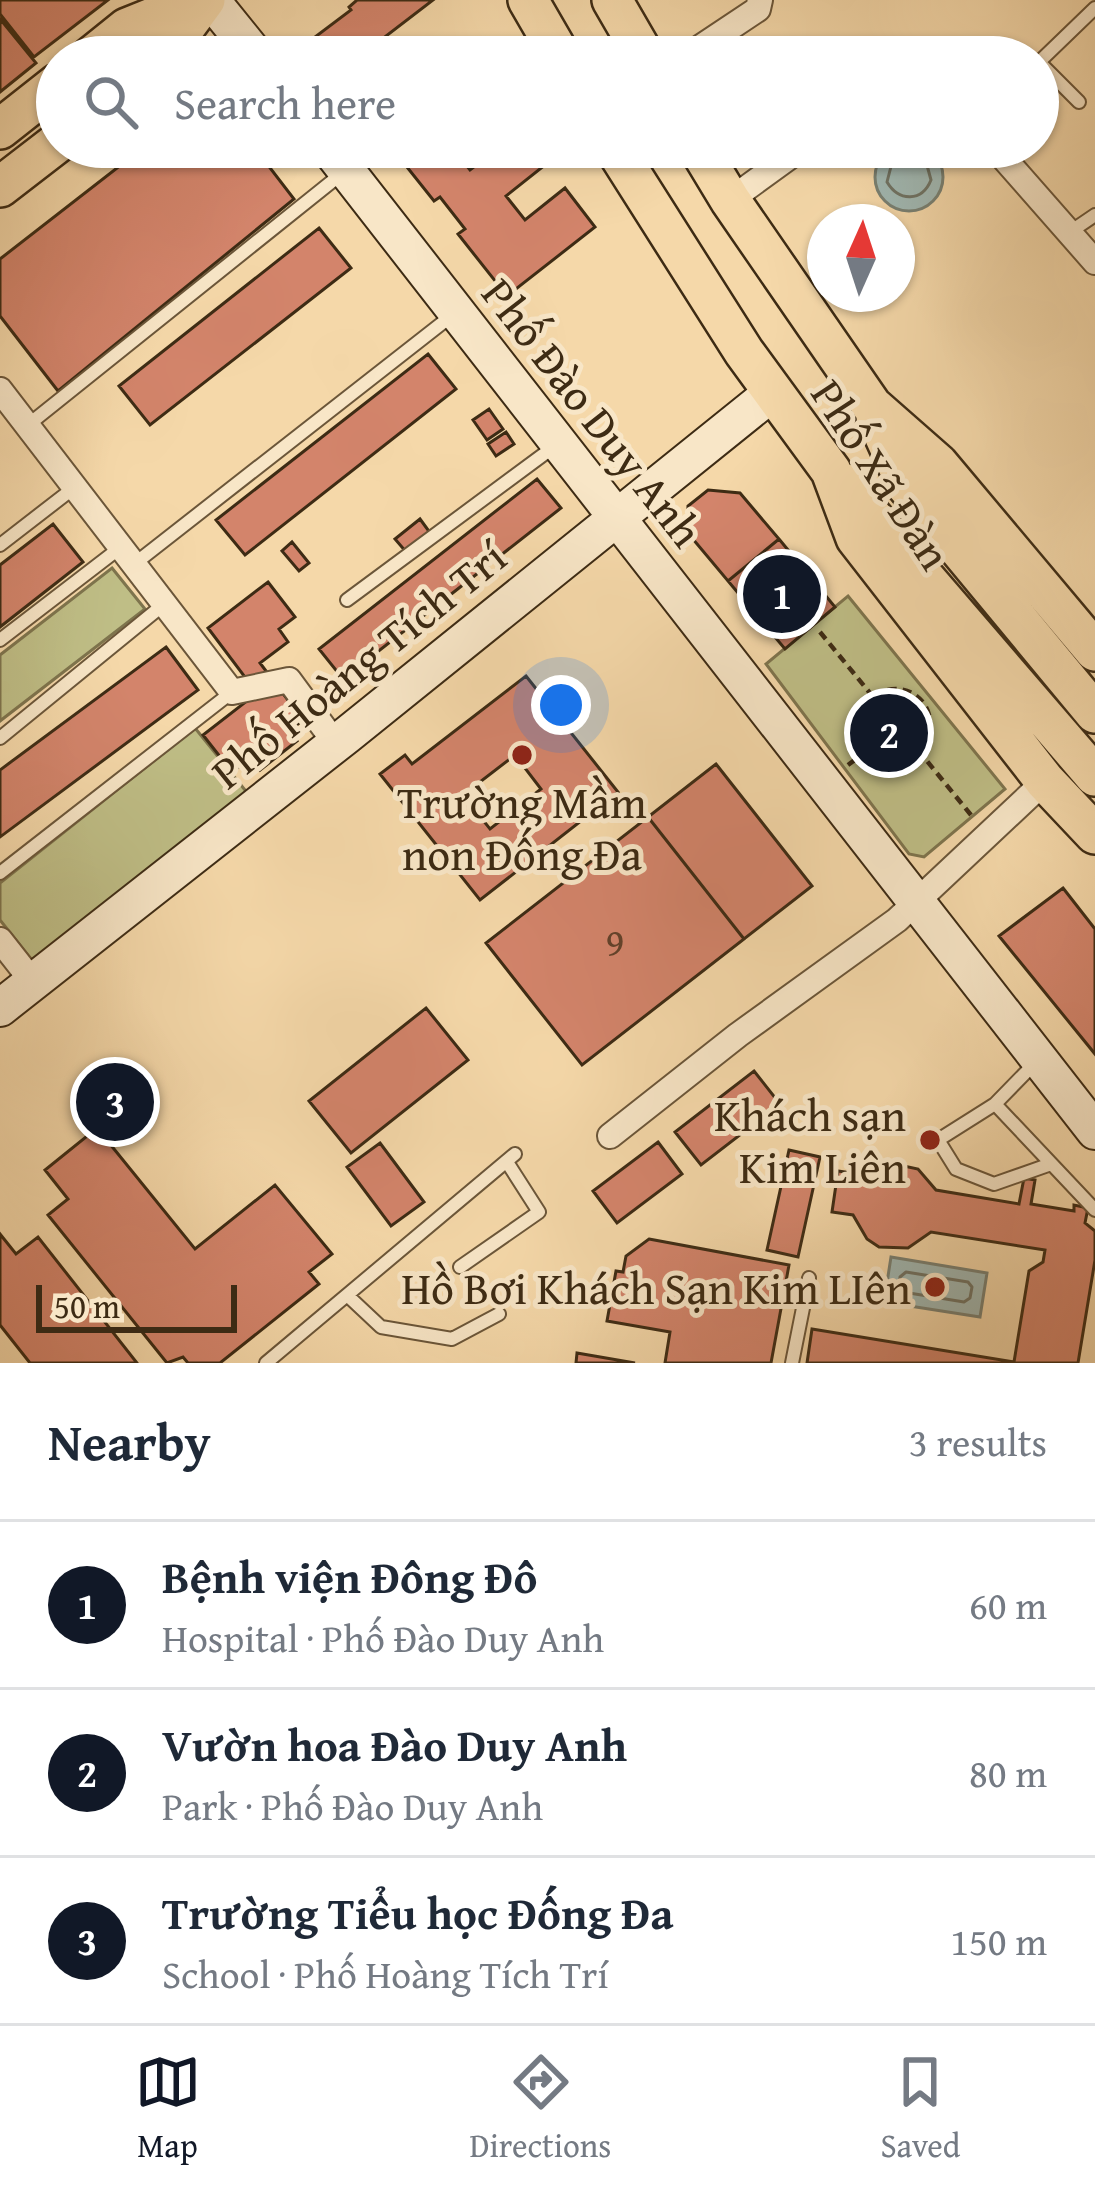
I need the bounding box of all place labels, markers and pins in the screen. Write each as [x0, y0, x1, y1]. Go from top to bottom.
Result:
pin: 1 [743, 549, 821, 639]
pin: 2 [850, 688, 928, 778]
marker: Trường Mầm non Đống Đa [509, 742, 535, 768]
place label: Trường Mầm non Đống Đa [397, 769, 647, 886]
pin: 3 [76, 1057, 154, 1147]
place label: Khách sạn Kim Liên [714, 1082, 906, 1199]
marker: Khách sạn Kim Liên [917, 1127, 943, 1153]
place label: Hồ Bơi Khách Sạn Kim LIên [401, 1255, 911, 1320]
marker: Hồ Bơi Khách Sạn Kim LIên [922, 1274, 948, 1300]

